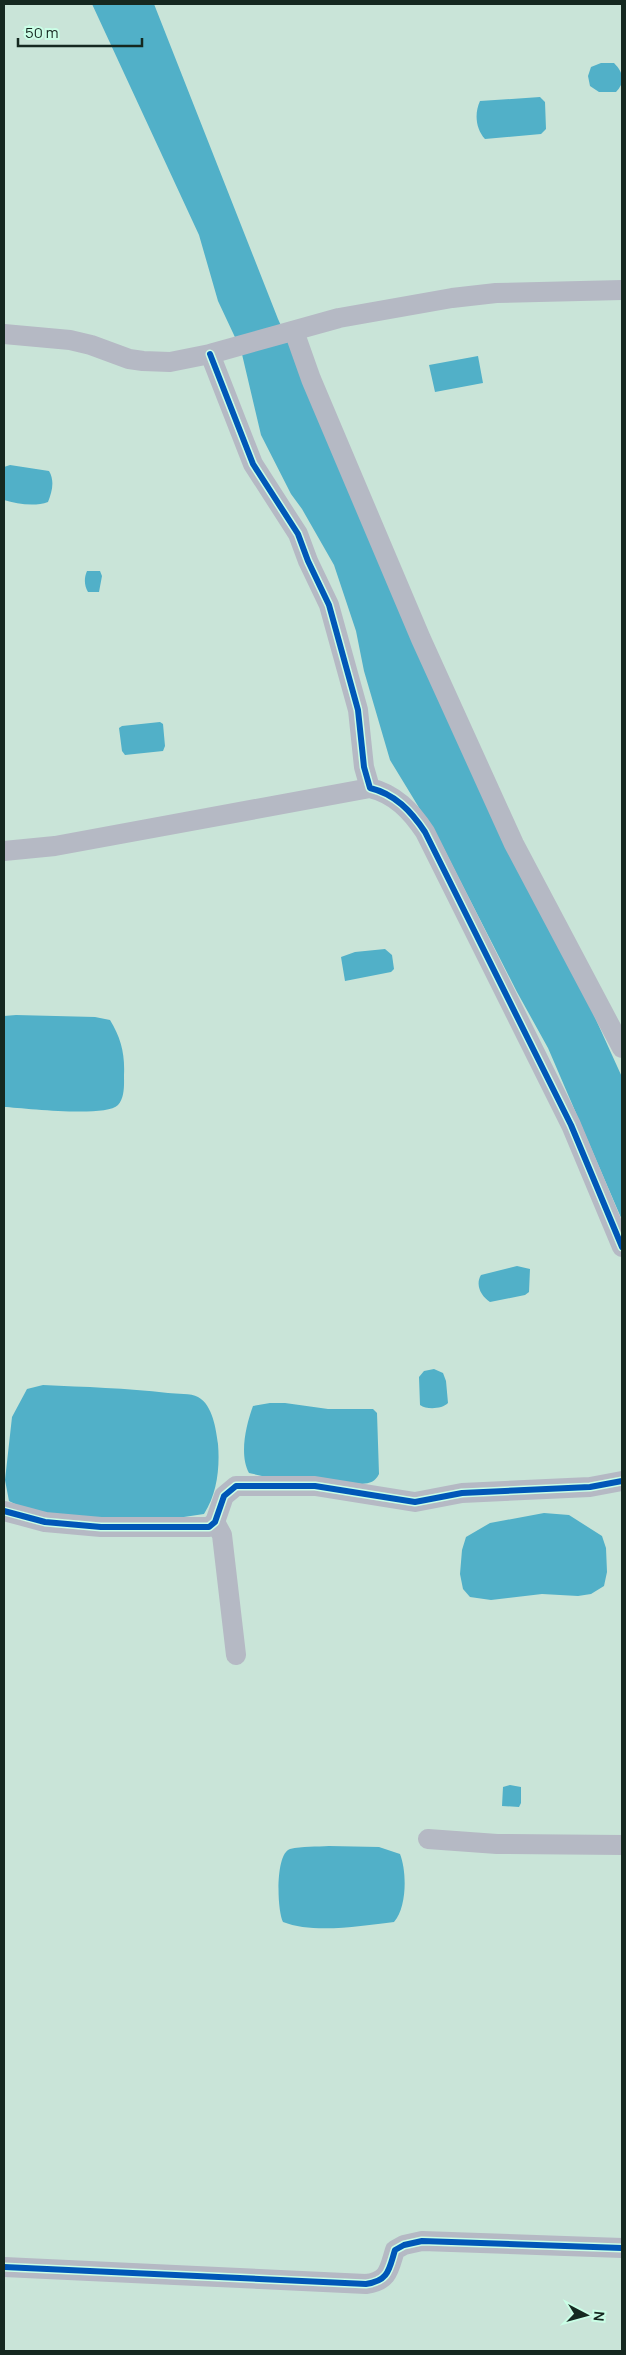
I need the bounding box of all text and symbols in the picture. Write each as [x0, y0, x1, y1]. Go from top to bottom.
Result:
scale bar [18, 15, 141, 47]
text: 50 m [25, 22, 59, 43]
north arrow [561, 2290, 611, 2340]
text: N [589, 2310, 609, 2322]

